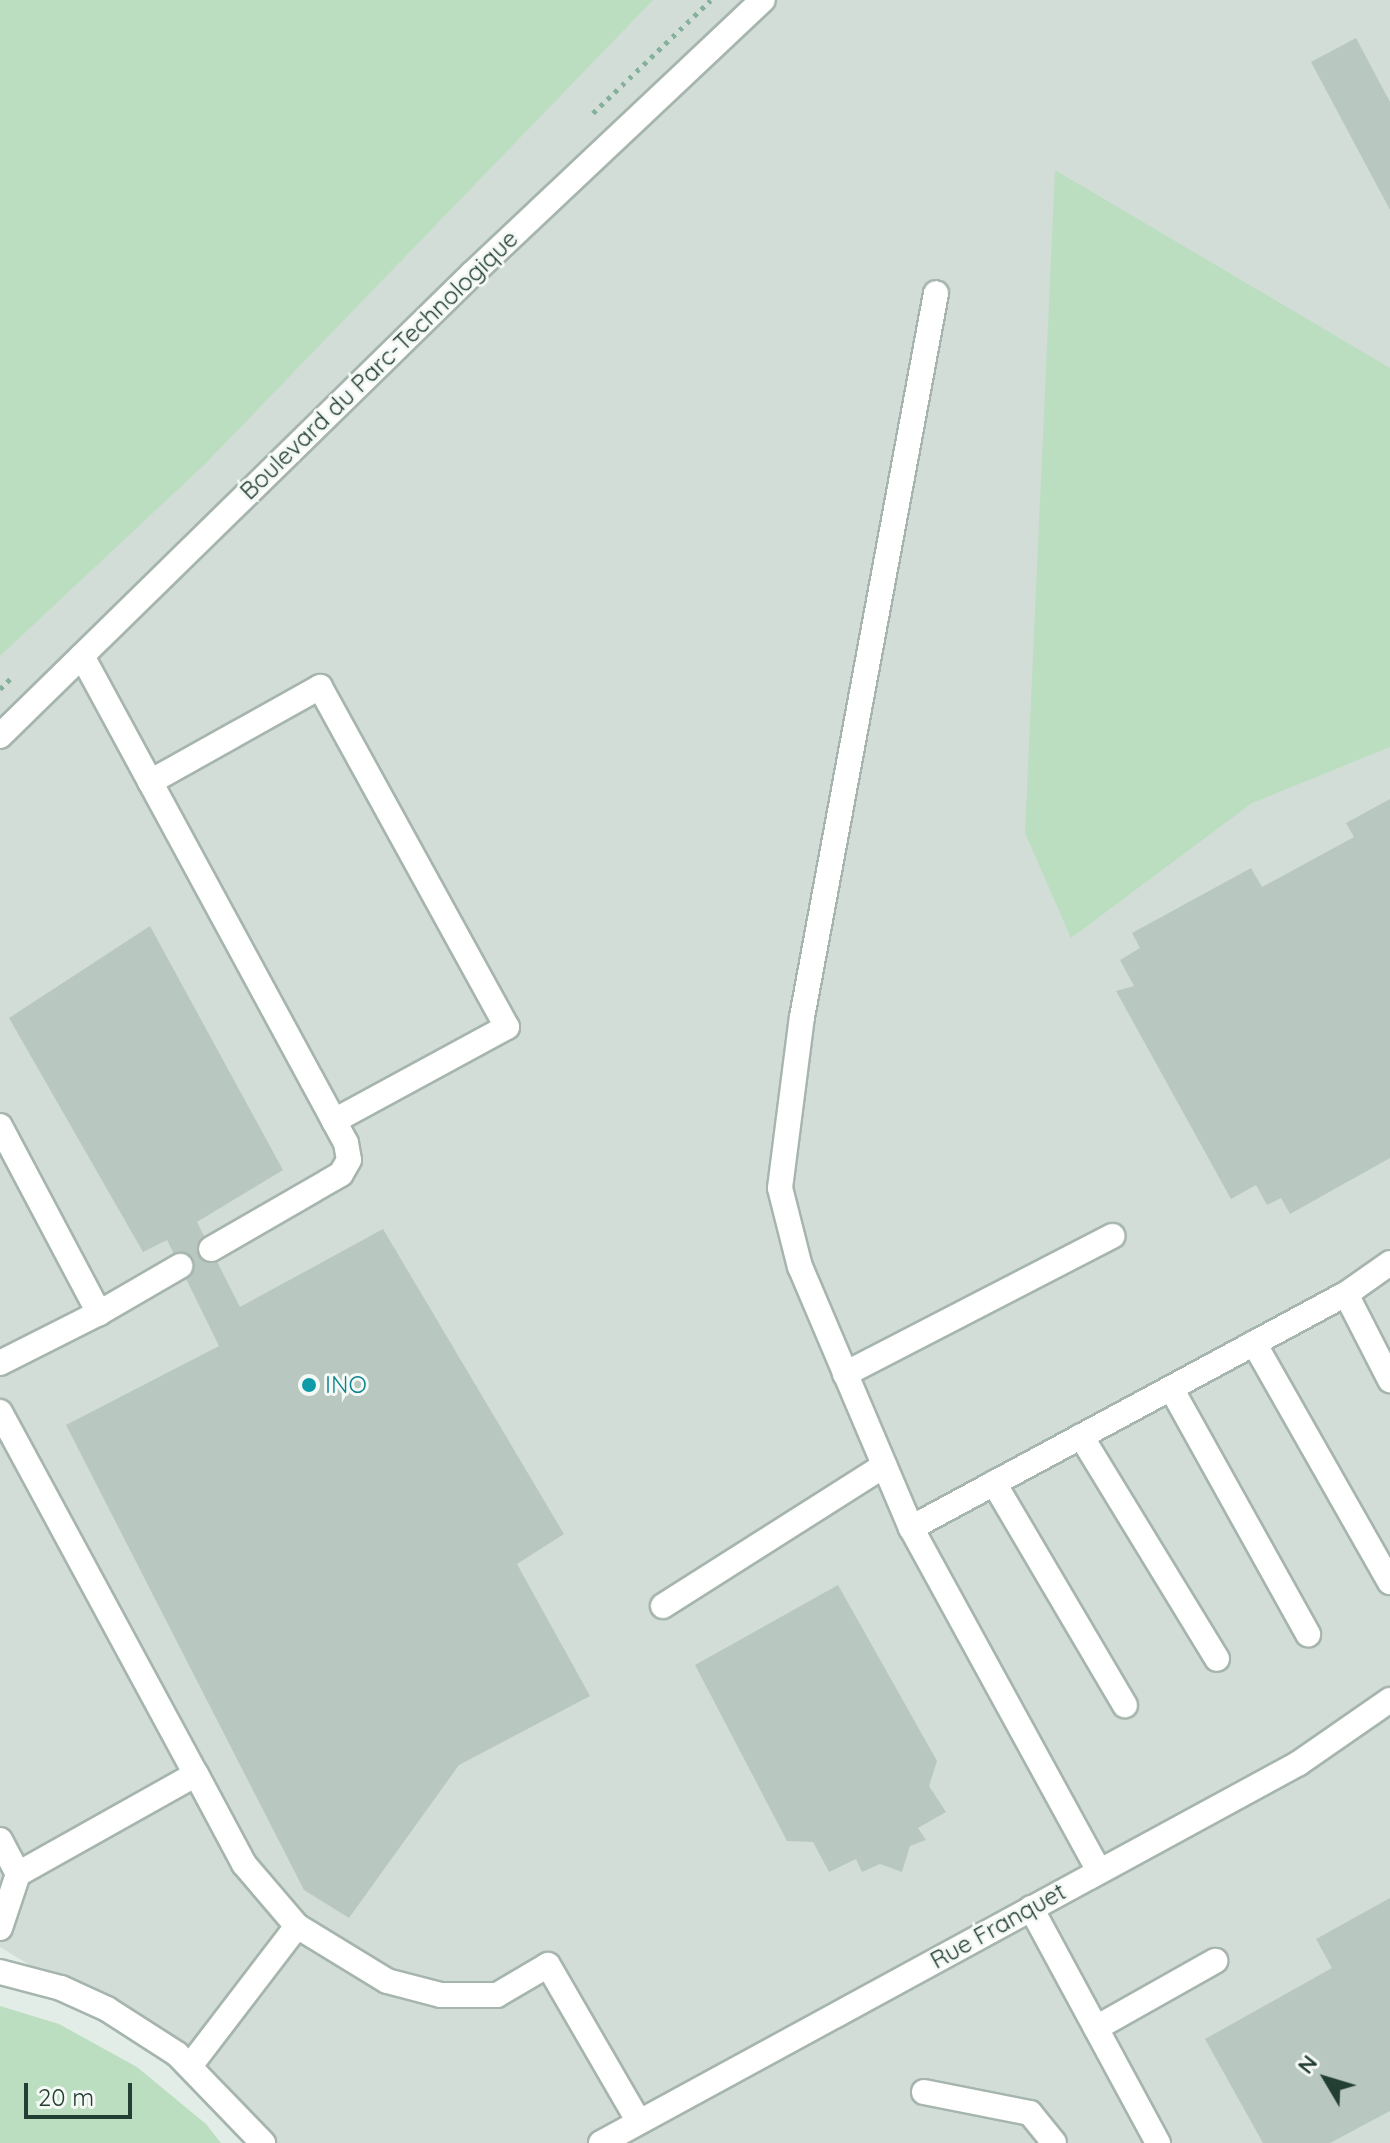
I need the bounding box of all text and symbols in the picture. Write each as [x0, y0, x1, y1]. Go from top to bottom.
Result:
street label: Boulevard du Parc-Technologique [234, 224, 524, 506]
place label: INO [325, 1371, 367, 1399]
marker: INO [300, 1376, 318, 1394]
street label: Rue Franquet [925, 1877, 1071, 1975]
north arrow [1286, 2039, 1366, 2119]
text: N [1291, 2049, 1323, 2079]
scale bar [28, 2067, 136, 2117]
text: 20 m [38, 2082, 94, 2112]

